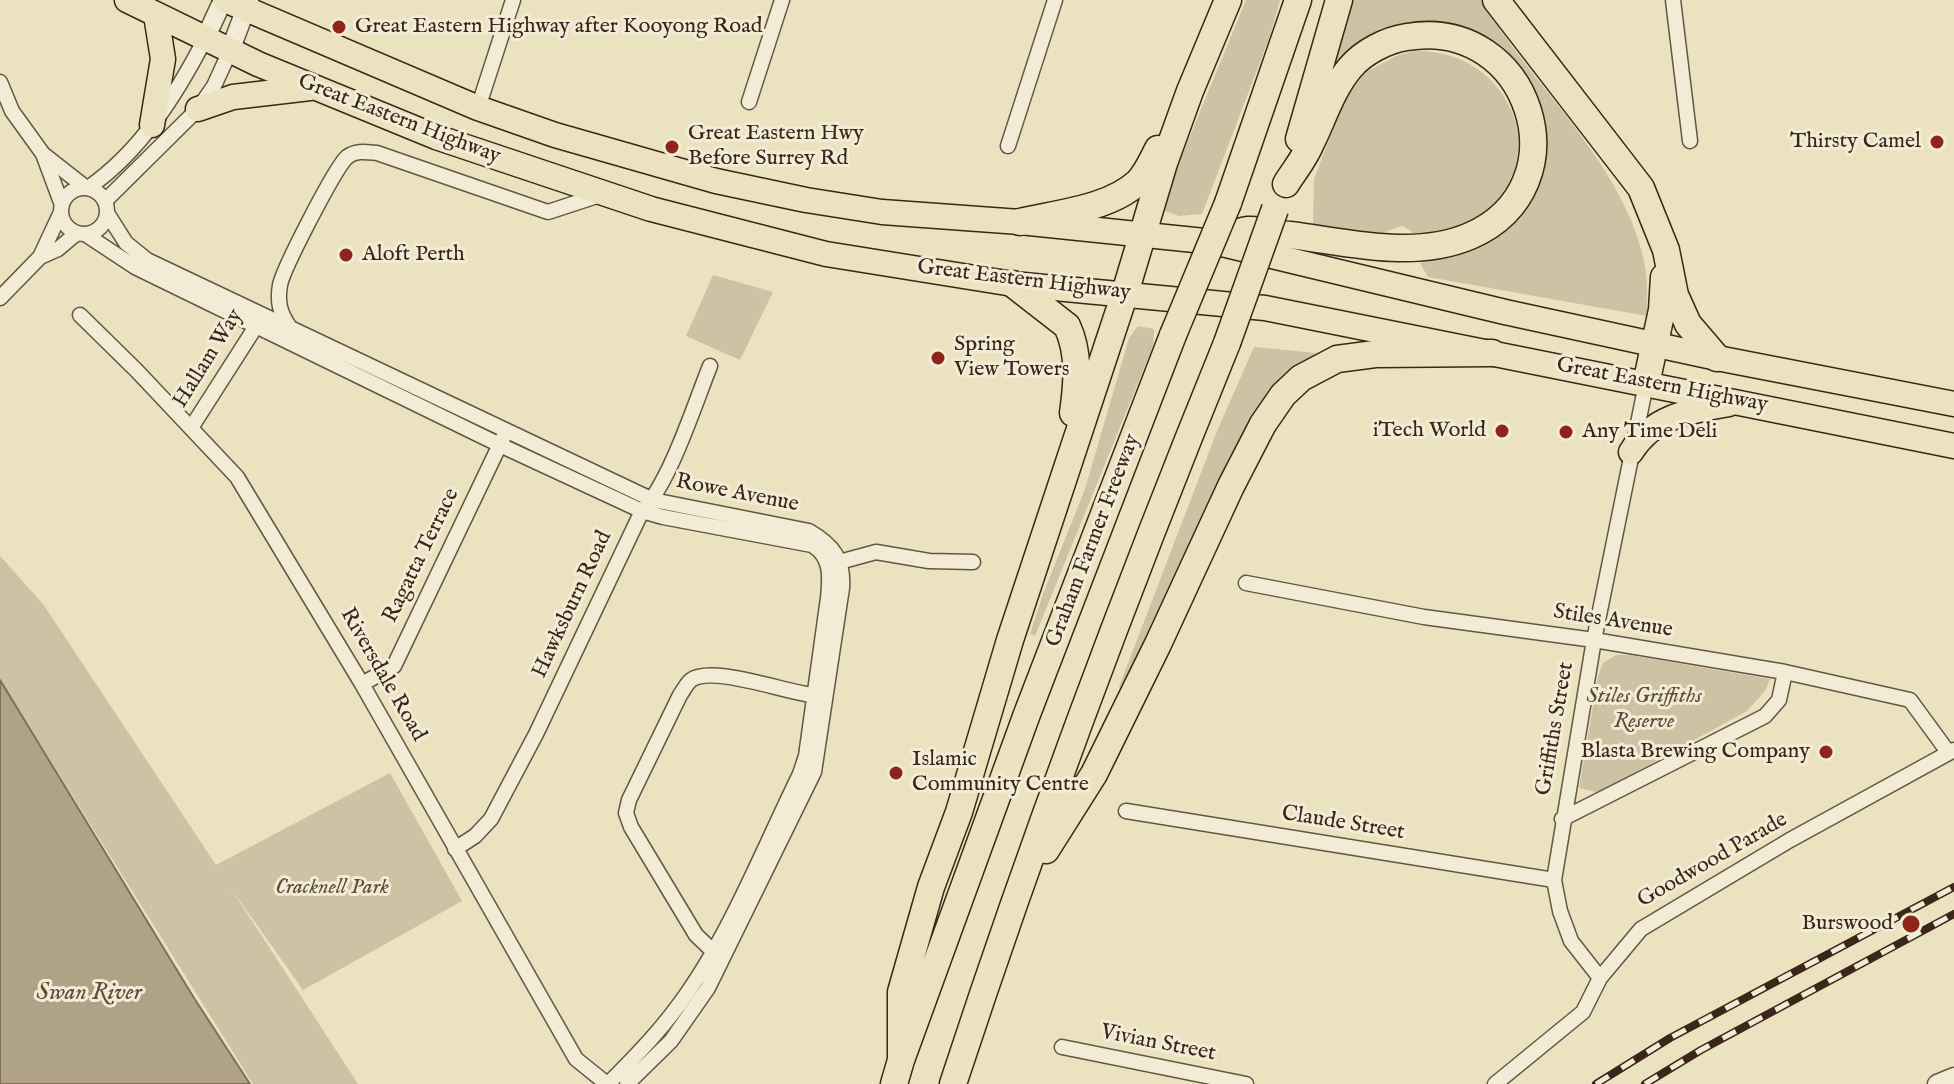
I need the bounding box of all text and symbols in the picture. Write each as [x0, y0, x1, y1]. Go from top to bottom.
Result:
place label: Great Eastern Highway after Kooyong Road [355, 14, 762, 40]
marker: Great Eastern Highway after Kooyong Road [330, 18, 348, 36]
street label: Great Eastern Highway [294, 69, 504, 171]
place label: Great Eastern Hwy Before Surrey Rd [688, 121, 864, 172]
place label: Thirsty Camel [1790, 129, 1921, 155]
marker: Thirsty Camel [1928, 133, 1946, 151]
marker: Great Eastern Hwy Before Surrey Rd [663, 138, 681, 156]
place label: Aloft Perth [362, 242, 465, 268]
marker: Aloft Perth [337, 246, 355, 264]
street label: Great Eastern Highway [916, 255, 1132, 307]
street label: Hallam Way [168, 305, 250, 413]
place label: Spring View Towers [954, 332, 1069, 384]
marker: Spring View Towers [929, 349, 947, 367]
street label: Great Eastern Highway [1554, 353, 1770, 419]
place label: iTech World [1373, 418, 1486, 444]
place label: Any Time Deli [1582, 419, 1717, 445]
marker: iTech World [1493, 422, 1511, 440]
marker: Any Time Deli [1557, 423, 1575, 441]
street label: Graham Farmer Freeway [1041, 431, 1147, 651]
street label: Rowe Avenue [673, 469, 801, 519]
street label: Ragatta Terrace [378, 484, 466, 628]
street label: Hawksburn Road [527, 527, 619, 683]
street label: Stiles Avenue [1551, 600, 1675, 644]
street label: Riversdale Road [333, 604, 431, 746]
street label: Griffiths Street [1531, 660, 1581, 798]
park label: Stiles Griffiths Reserve [1586, 684, 1702, 736]
place label: Blasta Brewing Company [1580, 739, 1810, 765]
marker: Blasta Brewing Company [1817, 743, 1835, 761]
place label: Islamic Community Centre [912, 747, 1089, 798]
marker: Islamic Community Centre [887, 764, 905, 782]
street label: Claude Street [1280, 801, 1406, 847]
street label: Goodwood Parade [1633, 807, 1793, 915]
park label: Cracknell Park [275, 875, 389, 901]
place label: Burswood [1801, 911, 1893, 937]
marker: Burswood [1900, 913, 1922, 935]
water label: Swan River [36, 980, 142, 1008]
street label: Vivian Street [1098, 1020, 1218, 1068]

